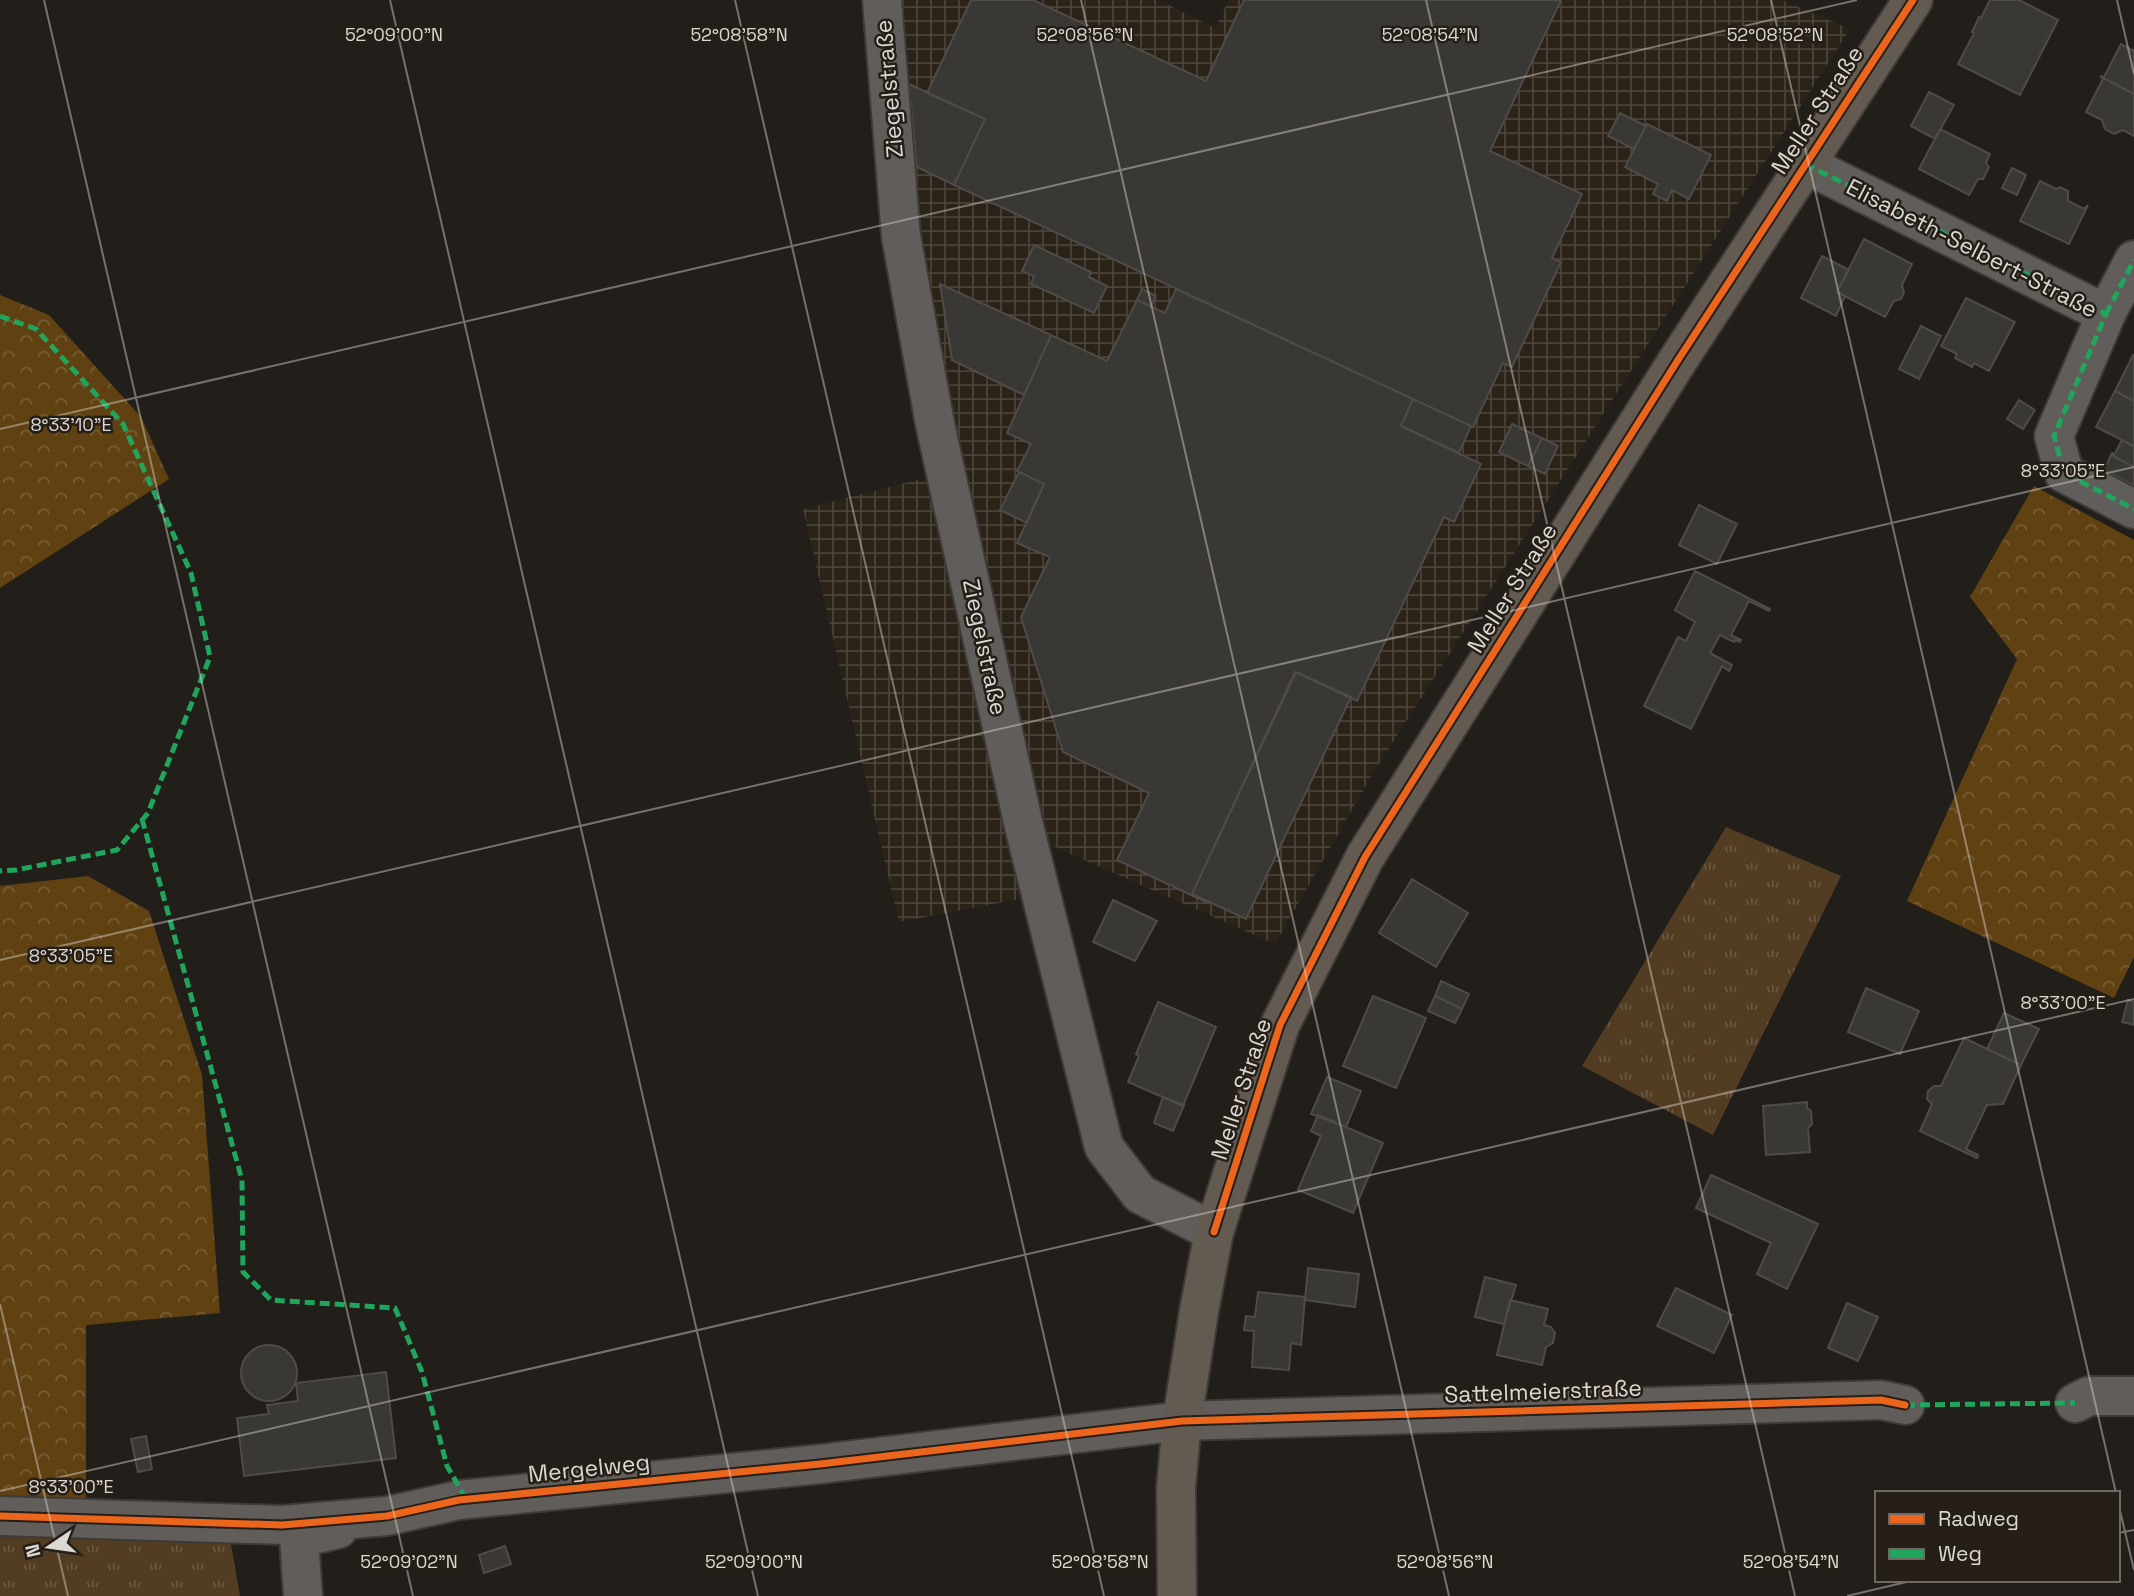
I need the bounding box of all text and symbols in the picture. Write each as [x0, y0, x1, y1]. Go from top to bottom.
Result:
street label: Ziegelstraße [868, 19, 910, 159]
text: 52°09'00"N [345, 23, 443, 46]
text: 52°08'58"N [690, 23, 788, 46]
text: 52°08'56"N [1036, 23, 1134, 46]
text: 52°08'54"N [1382, 23, 1478, 46]
text: 52°08'52"N [1727, 23, 1823, 46]
street label: Meller Straße [1764, 40, 1870, 180]
street label: Elisabeth-Selbert-Straße [1841, 172, 2103, 324]
text: 8°33'10"E [30, 413, 112, 436]
text: 8°33'05"E [2021, 459, 2105, 482]
street label: Meller Straße [1460, 518, 1564, 658]
street label: Ziegelstraße [956, 576, 1014, 718]
text: 8°33'05"E [29, 944, 113, 967]
text: 8°33'00"E [2020, 991, 2106, 1014]
street label: Meller Straße [1204, 1014, 1278, 1164]
street label: Sattelmeierstraße [1444, 1373, 1642, 1409]
street label: Mergelweg [527, 1447, 651, 1489]
text: 8°33'00"E [28, 1475, 114, 1498]
legend [1875, 1491, 2120, 1582]
text: Radweg [1938, 1505, 2019, 1532]
north arrow [14, 1512, 84, 1582]
text: Weg [1938, 1540, 1982, 1567]
text: N [19, 1542, 47, 1560]
text: 52°09'02"N [360, 1550, 458, 1573]
text: 52°09'00"N [705, 1550, 803, 1573]
text: 52°08'58"N [1051, 1550, 1149, 1573]
text: 52°08'56"N [1396, 1550, 1494, 1573]
text: 52°08'54"N [1743, 1550, 1839, 1573]

